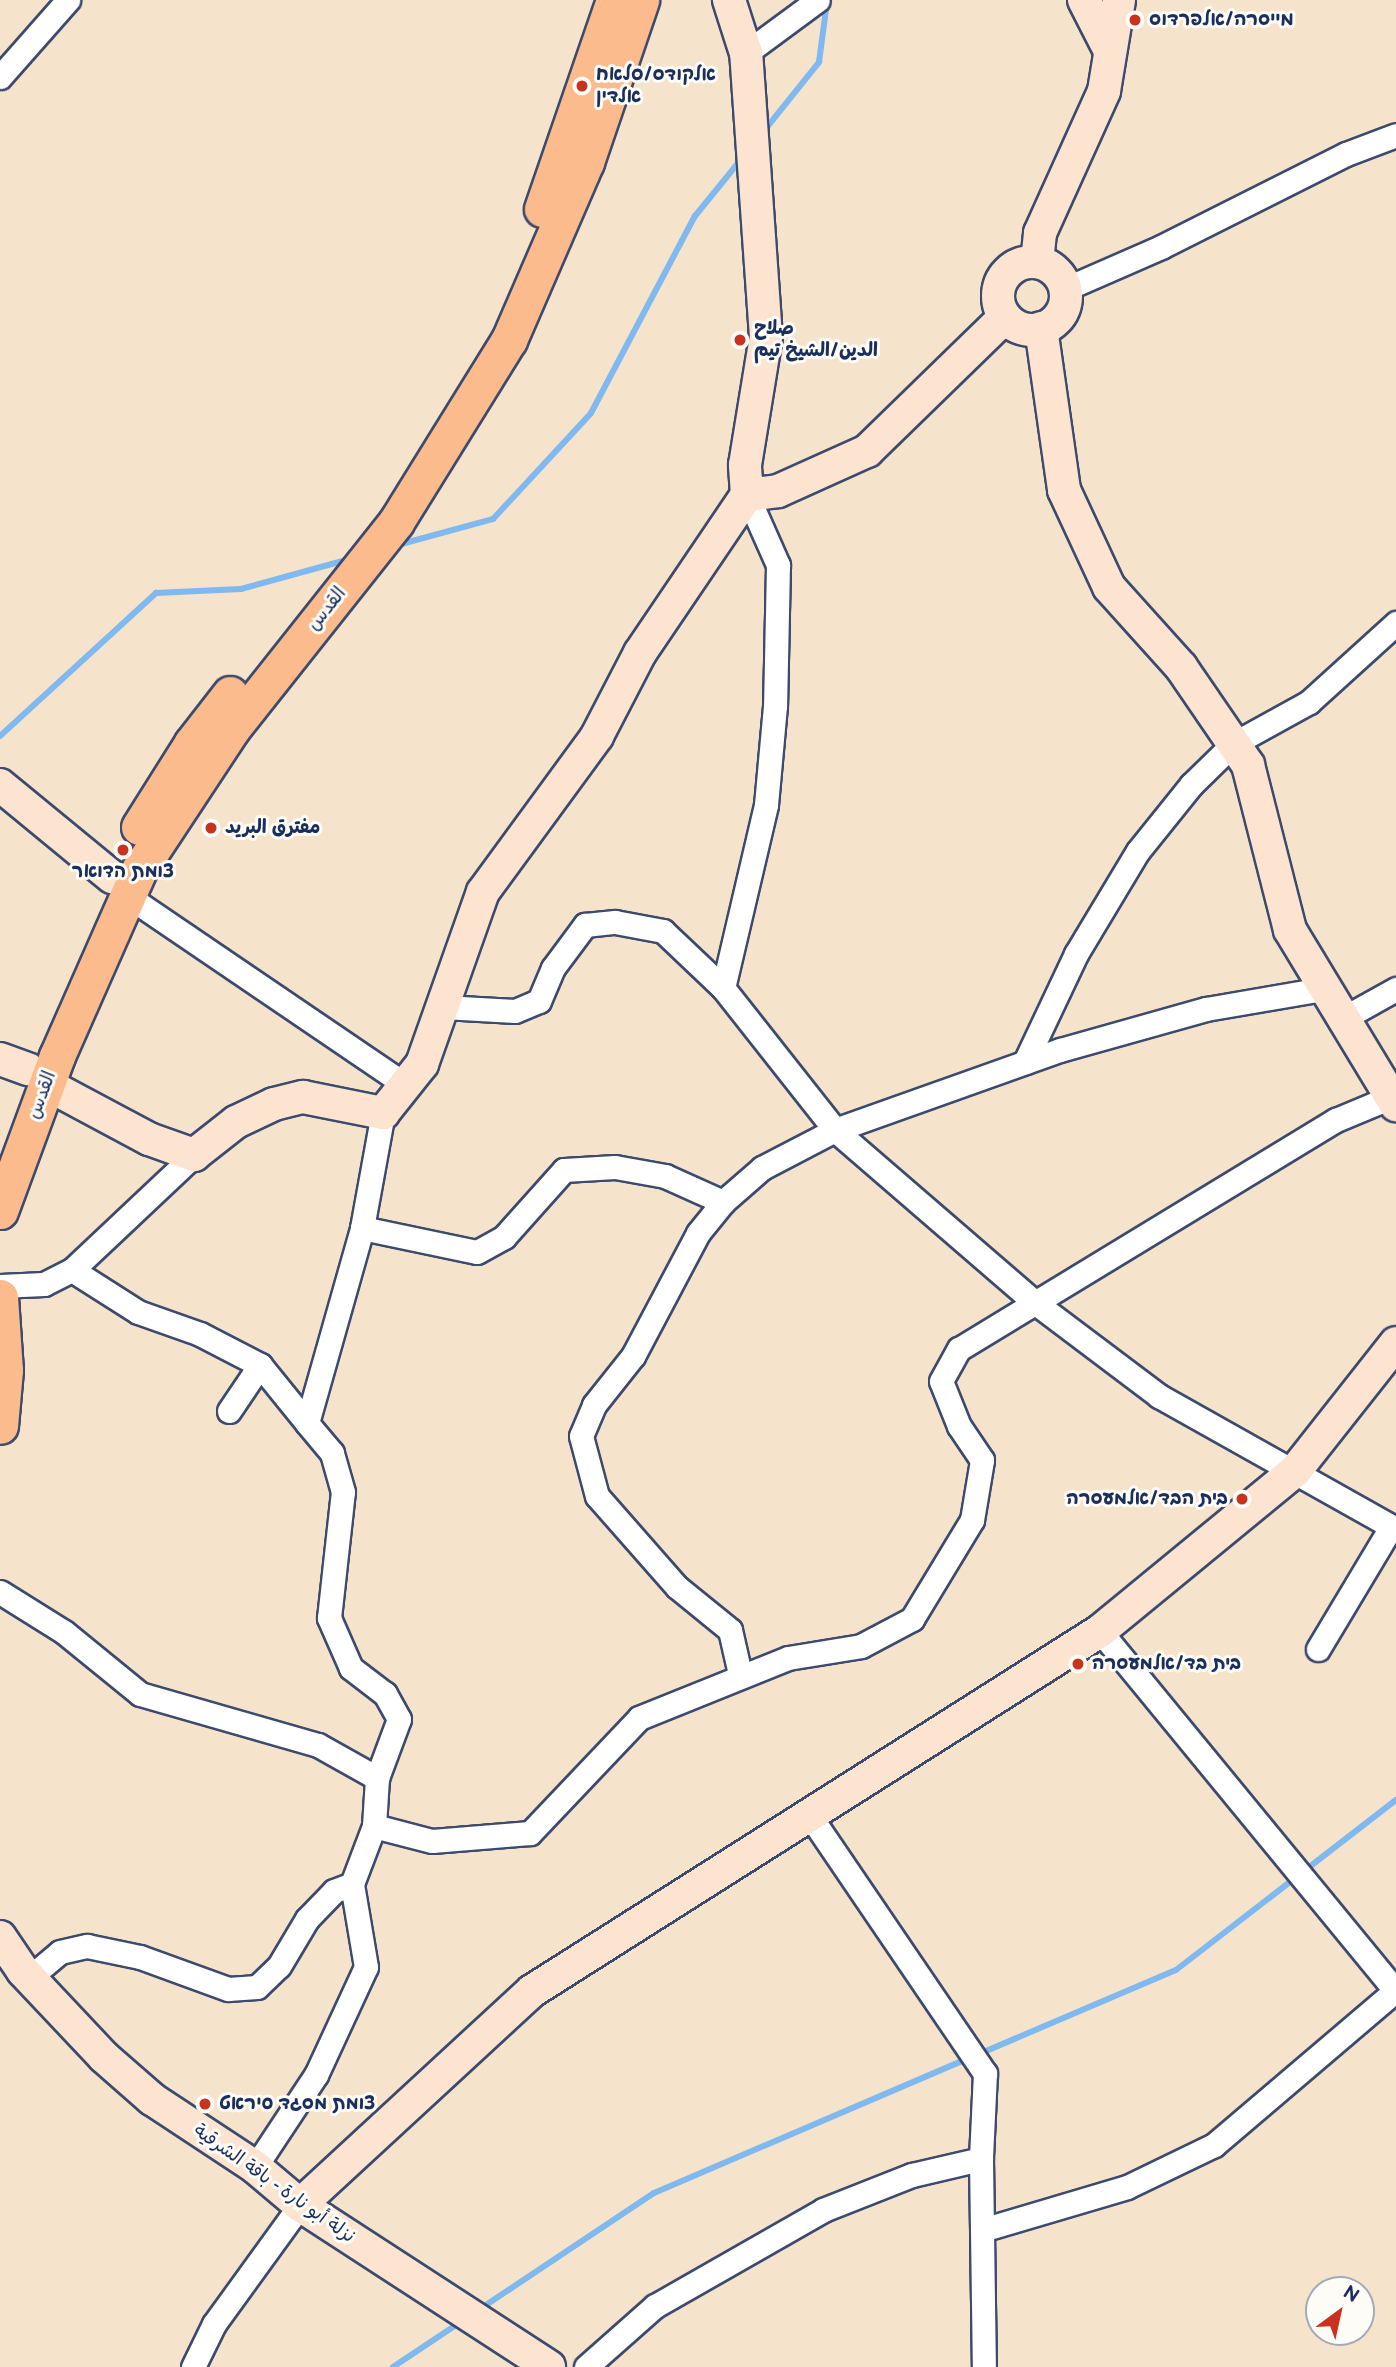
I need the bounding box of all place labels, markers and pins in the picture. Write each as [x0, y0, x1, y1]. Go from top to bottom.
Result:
place label: מייסרה/אלפרדוס [1149, 9, 1294, 31]
marker: מייסרה/אלפרדוס [1127, 12, 1143, 28]
place label: אלקודס/סלאח אלדין [596, 64, 716, 108]
marker: אלקודס/סלאח אלדין [574, 78, 590, 94]
place label: صلاح الدين/الشيخ تيم [754, 318, 878, 362]
marker: صلاح الدين/الشيخ تيم [732, 332, 748, 348]
place label: مفترق البريد [225, 817, 320, 839]
marker: مفترق البريد [203, 820, 219, 836]
marker: צומת הדואר [115, 842, 131, 858]
place label: צומת הדואר [72, 861, 174, 883]
place label: בית הבד/אלמעסרה [1066, 1488, 1228, 1510]
marker: בית הבד/אלמעסרה [1234, 1491, 1250, 1507]
place label: בית בד/אלמעסרה [1092, 1653, 1241, 1675]
marker: בית בד/אלמעסרה [1070, 1656, 1086, 1672]
place label: צומת מסגד סיראט [219, 2093, 375, 2115]
marker: צומת מסגד סיראט [197, 2096, 213, 2112]

